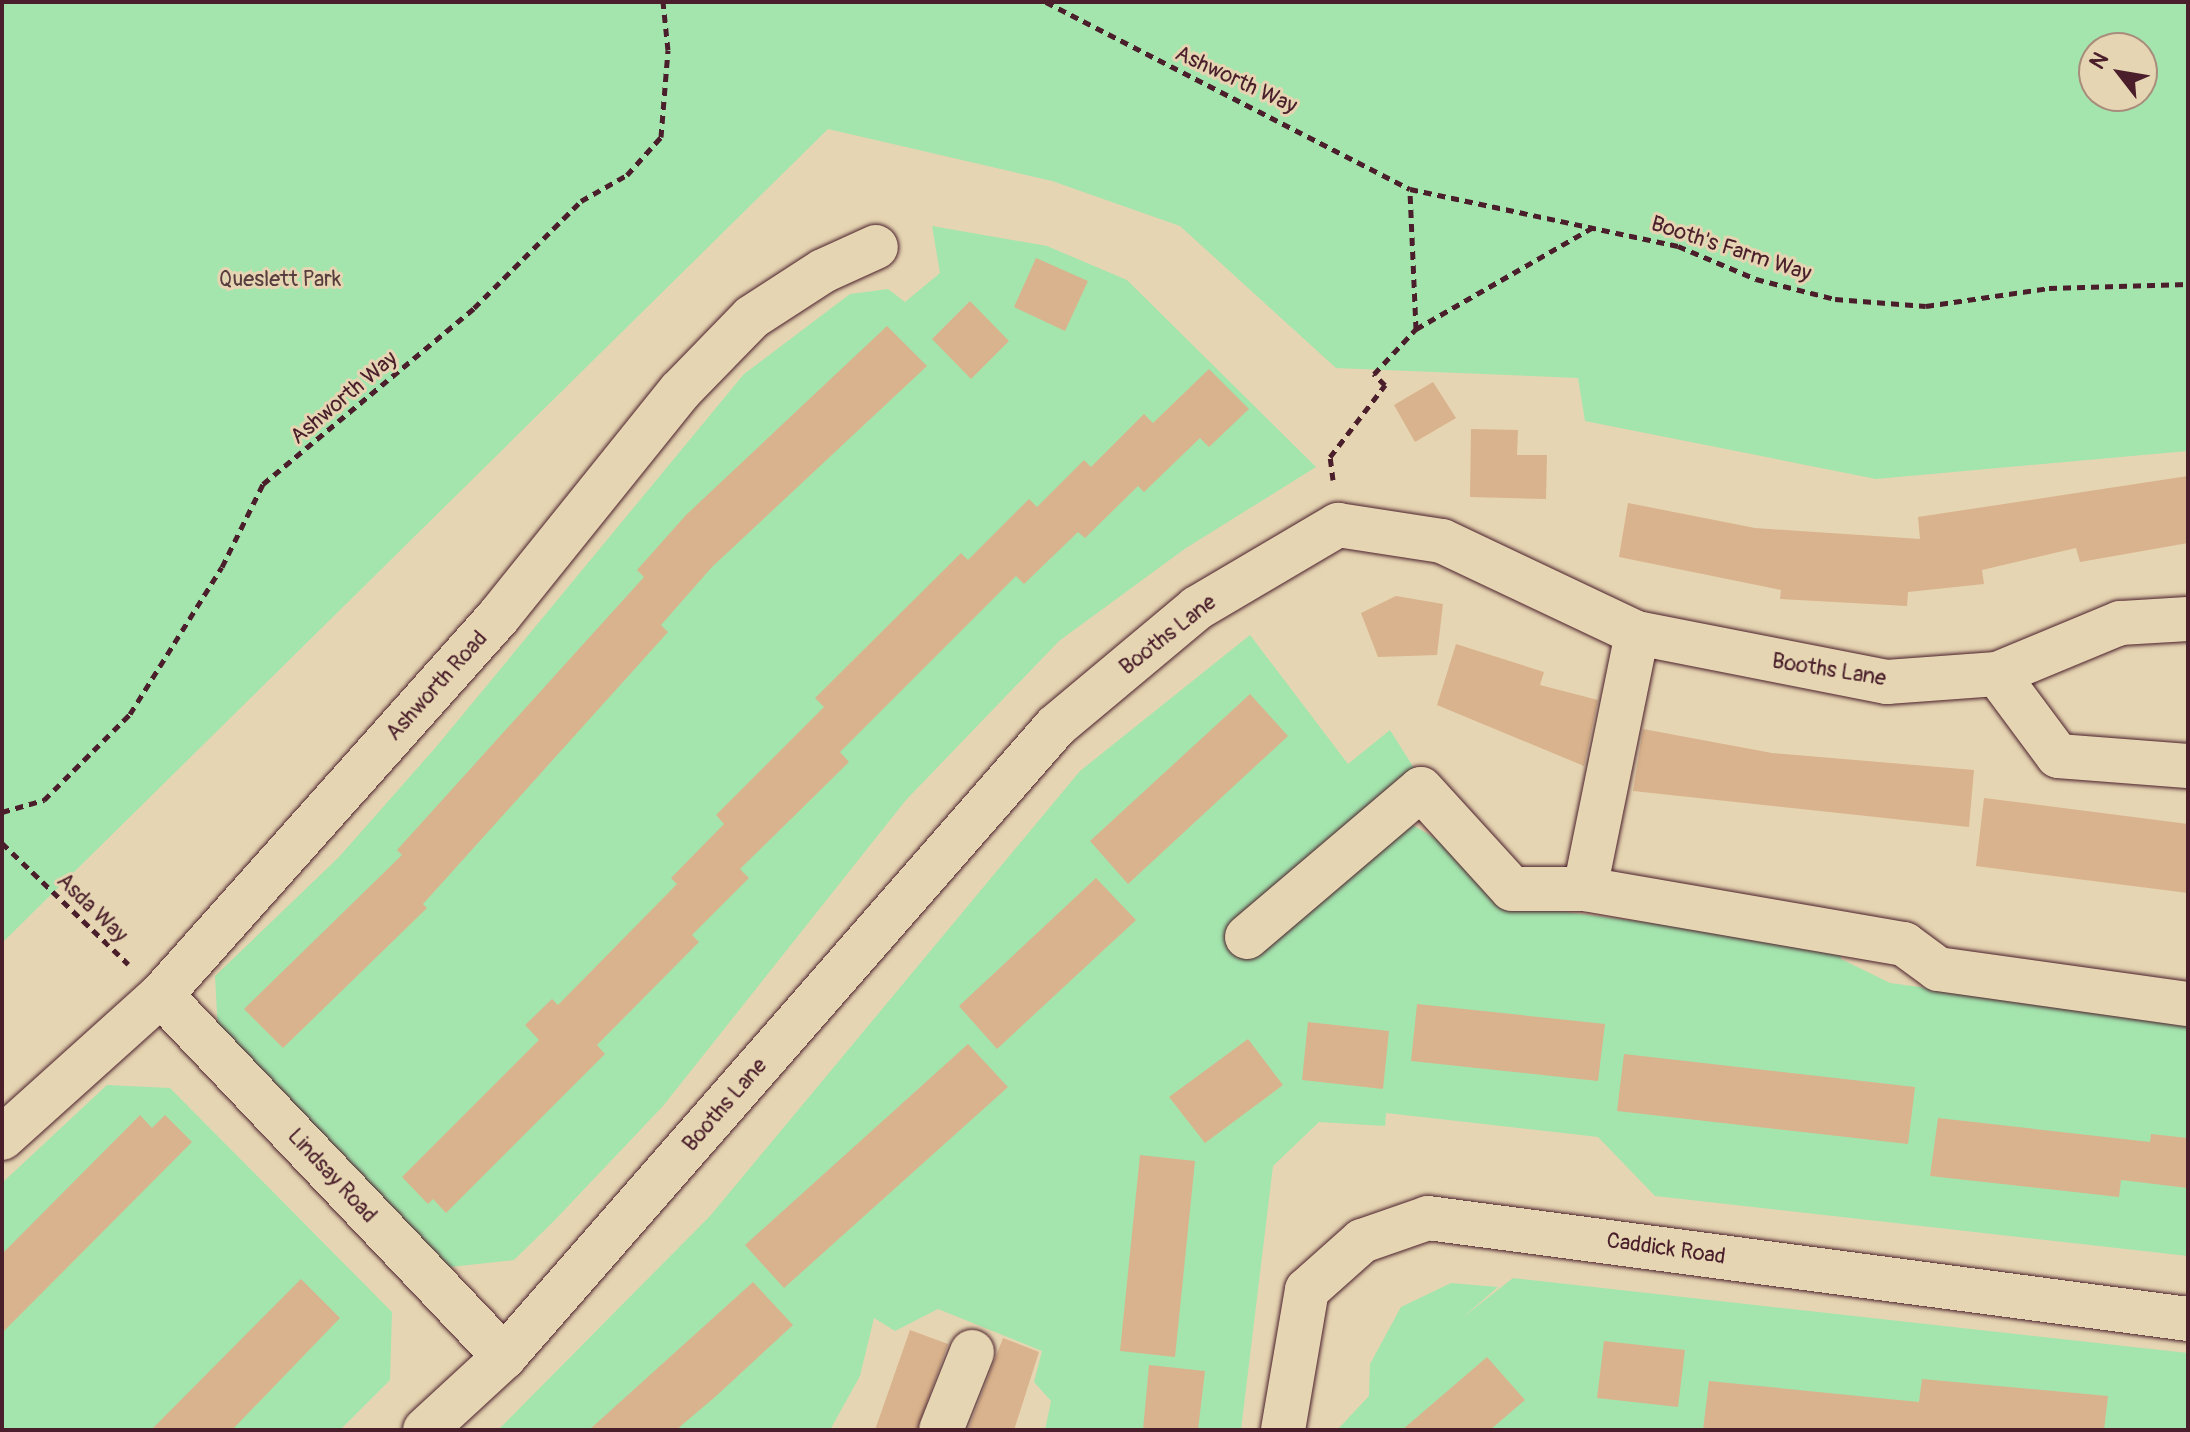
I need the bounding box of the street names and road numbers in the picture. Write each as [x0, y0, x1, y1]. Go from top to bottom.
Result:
street label: Ashworth Way [1171, 40, 1301, 120]
street label: Booth's Farm Way [1648, 211, 1814, 287]
street label: Ashworth Way [285, 346, 403, 450]
street label: Booths Lane [1115, 589, 1221, 681]
street label: Ashworth Road [381, 626, 493, 746]
street label: Booths Lane [1770, 648, 1888, 692]
street label: Asda Way [51, 868, 133, 948]
street label: Booths Lane [677, 1053, 773, 1157]
street label: Lindsay Road [282, 1123, 382, 1229]
street label: Caddick Road [1605, 1228, 1727, 1270]

